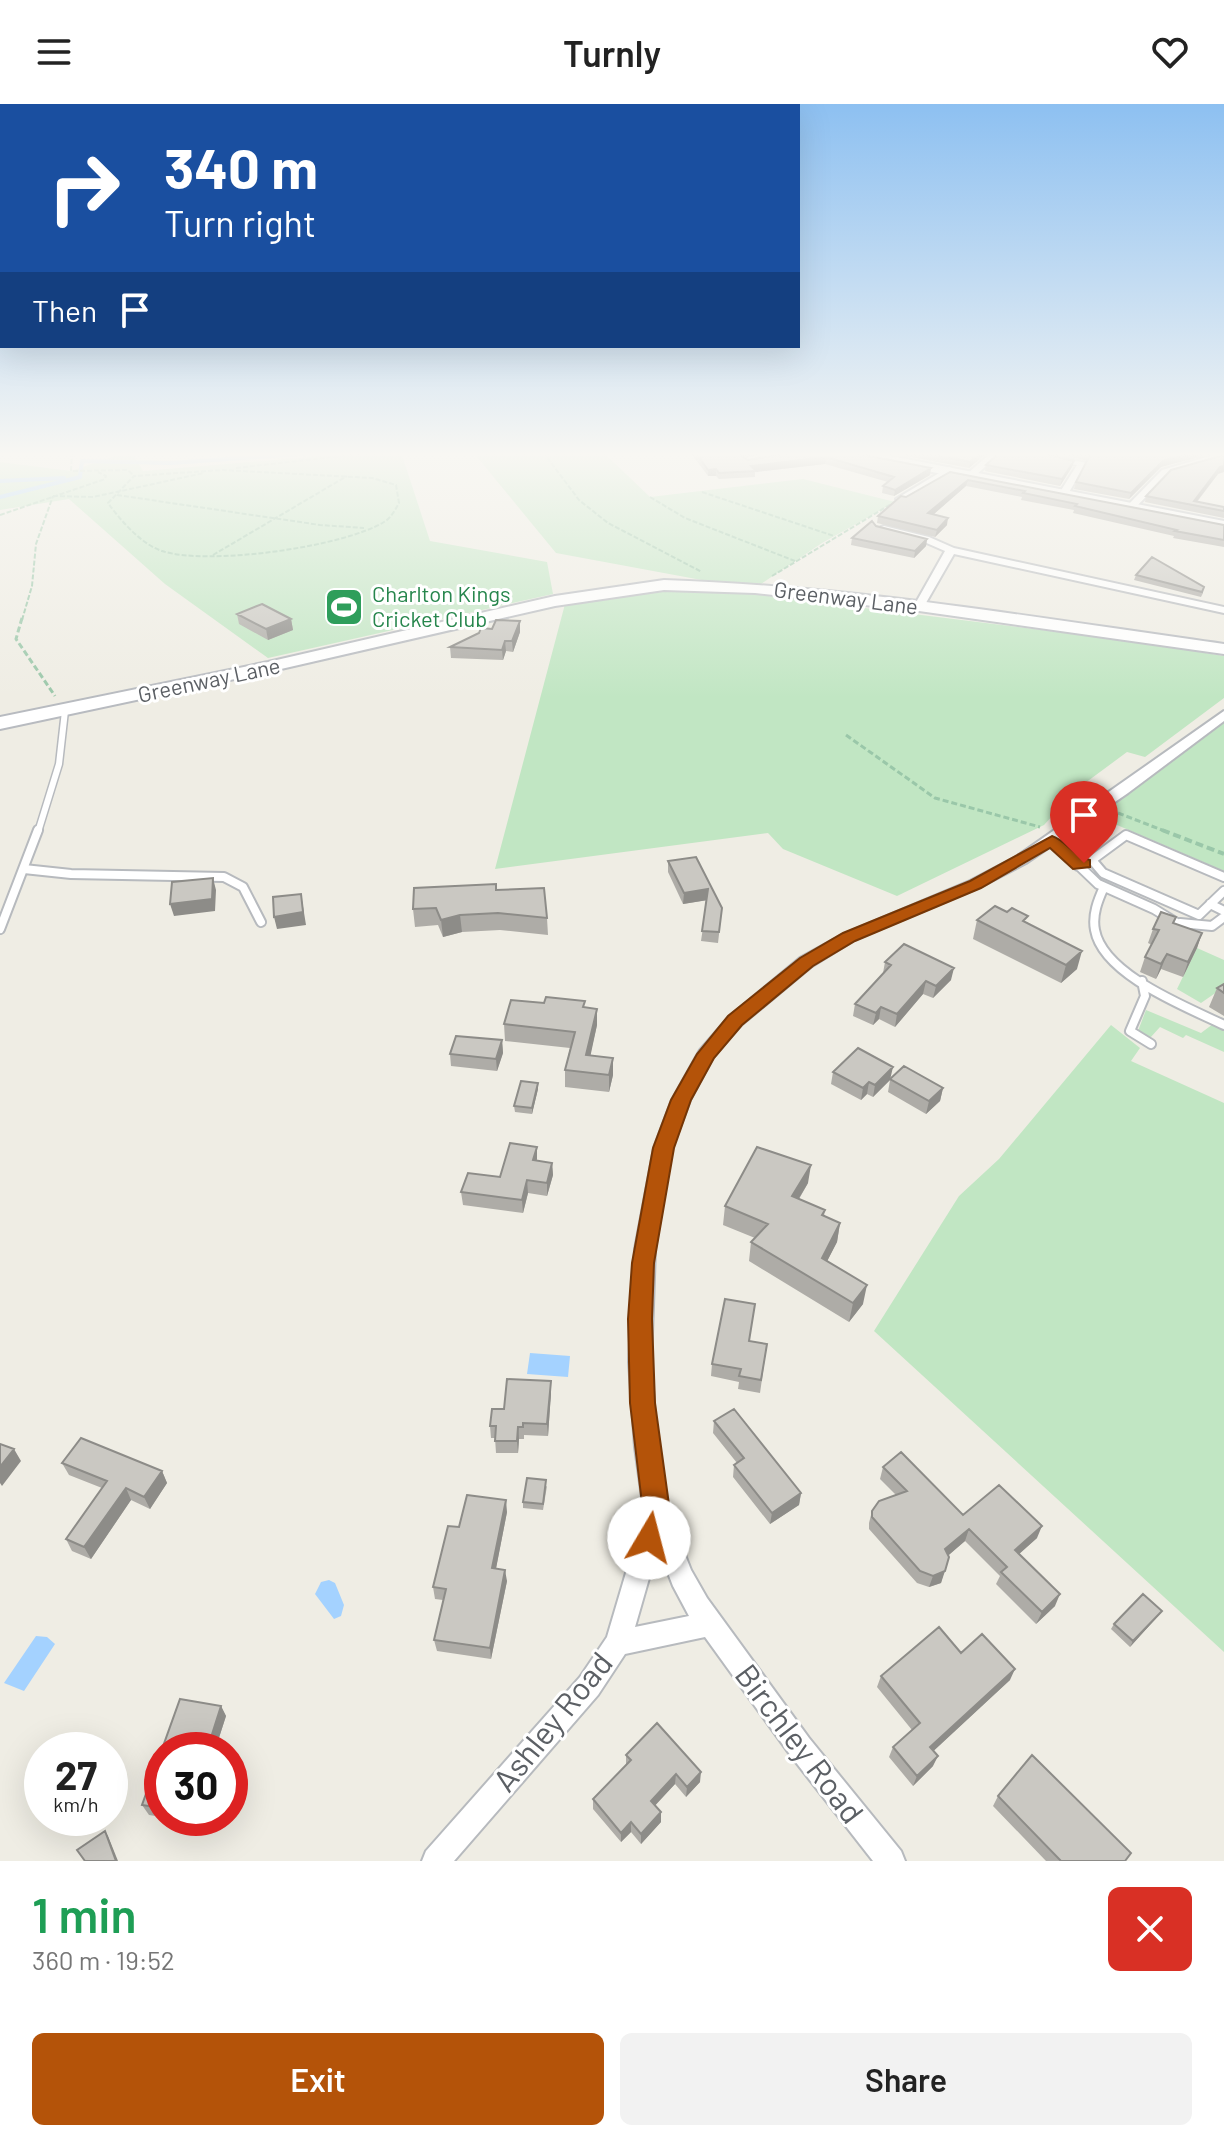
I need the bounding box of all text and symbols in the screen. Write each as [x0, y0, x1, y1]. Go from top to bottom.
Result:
icon: menu [32, 30, 76, 74]
icon: heart [1148, 30, 1192, 74]
text: Turnly [563, 31, 661, 74]
text: 340 m [164, 133, 318, 200]
icon: right [32, 136, 136, 240]
text: Turn right [164, 201, 316, 244]
icon: arrive [113, 288, 157, 332]
text: Then [32, 292, 97, 328]
street label: Greenway Lane [773, 575, 920, 619]
place label: Charlton Kings Cricket Club [372, 580, 511, 631]
sports icon: Charlton Kings Cricket Club [323, 586, 365, 628]
street label: Greenway Lane [135, 651, 282, 707]
pin [1050, 781, 1118, 863]
icon: arrive [1062, 793, 1106, 837]
position arrow [607, 1496, 691, 1580]
street label: Ashley Road [484, 1644, 619, 1798]
street label: Birchley Road [728, 1656, 873, 1830]
speed limit sign: 30 [144, 1732, 248, 1836]
text: 27 [55, 1750, 97, 1798]
text: km/h [53, 1792, 99, 1816]
text: 1 min [32, 1885, 137, 1943]
button: close [1108, 1887, 1192, 1971]
text: 360 m · 19:52 [32, 1944, 175, 1975]
button: Exit [32, 2033, 604, 2125]
button: Share [620, 2033, 1192, 2125]

